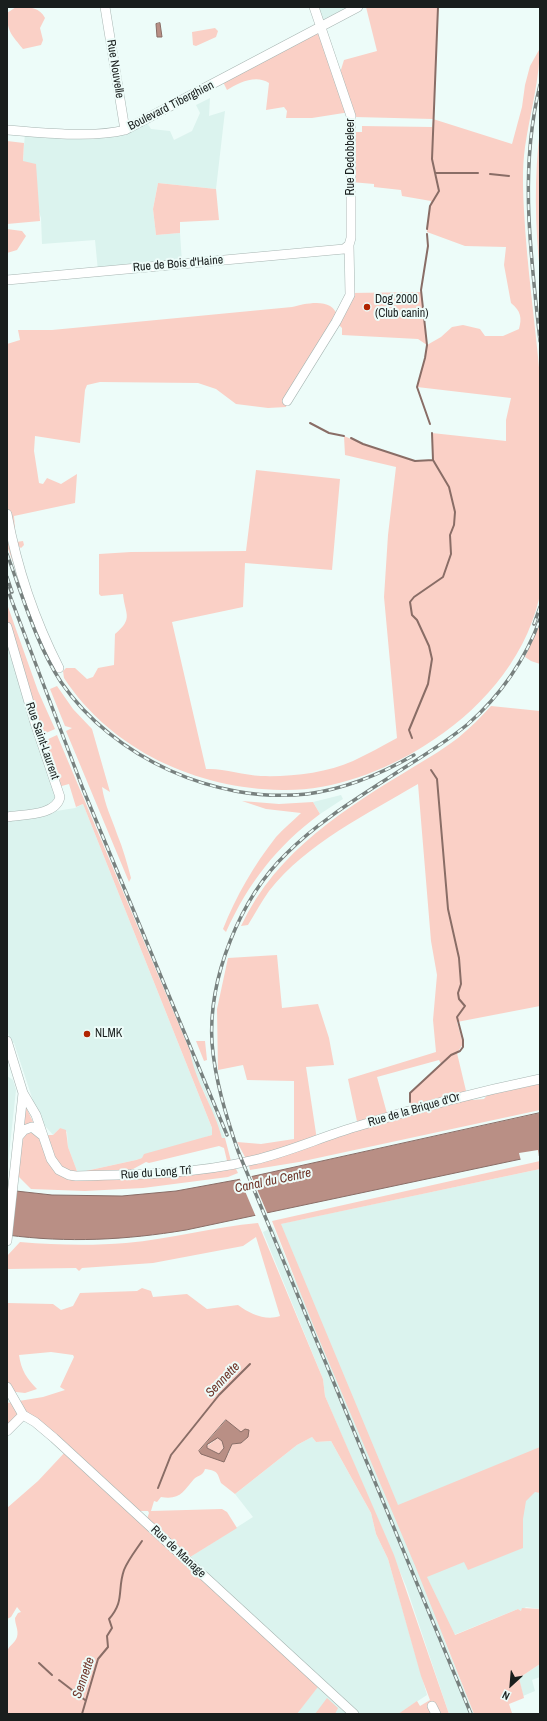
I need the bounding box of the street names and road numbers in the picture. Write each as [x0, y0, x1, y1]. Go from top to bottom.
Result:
street label: Rue Nouvelle [103, 39, 127, 99]
street label: Boulevard Tiberghien [126, 78, 216, 134]
street label: Rue Dedobbeleer [344, 118, 358, 196]
street label: Rue de Bois d'Haine [132, 253, 224, 275]
street label: Rue Saint-Laurent [22, 701, 62, 781]
street label: Rue de la Brique d'Or [366, 1090, 462, 1130]
street label: Rue du Long Trî [120, 1163, 192, 1183]
street label: Rue de Manage [147, 1523, 209, 1581]

